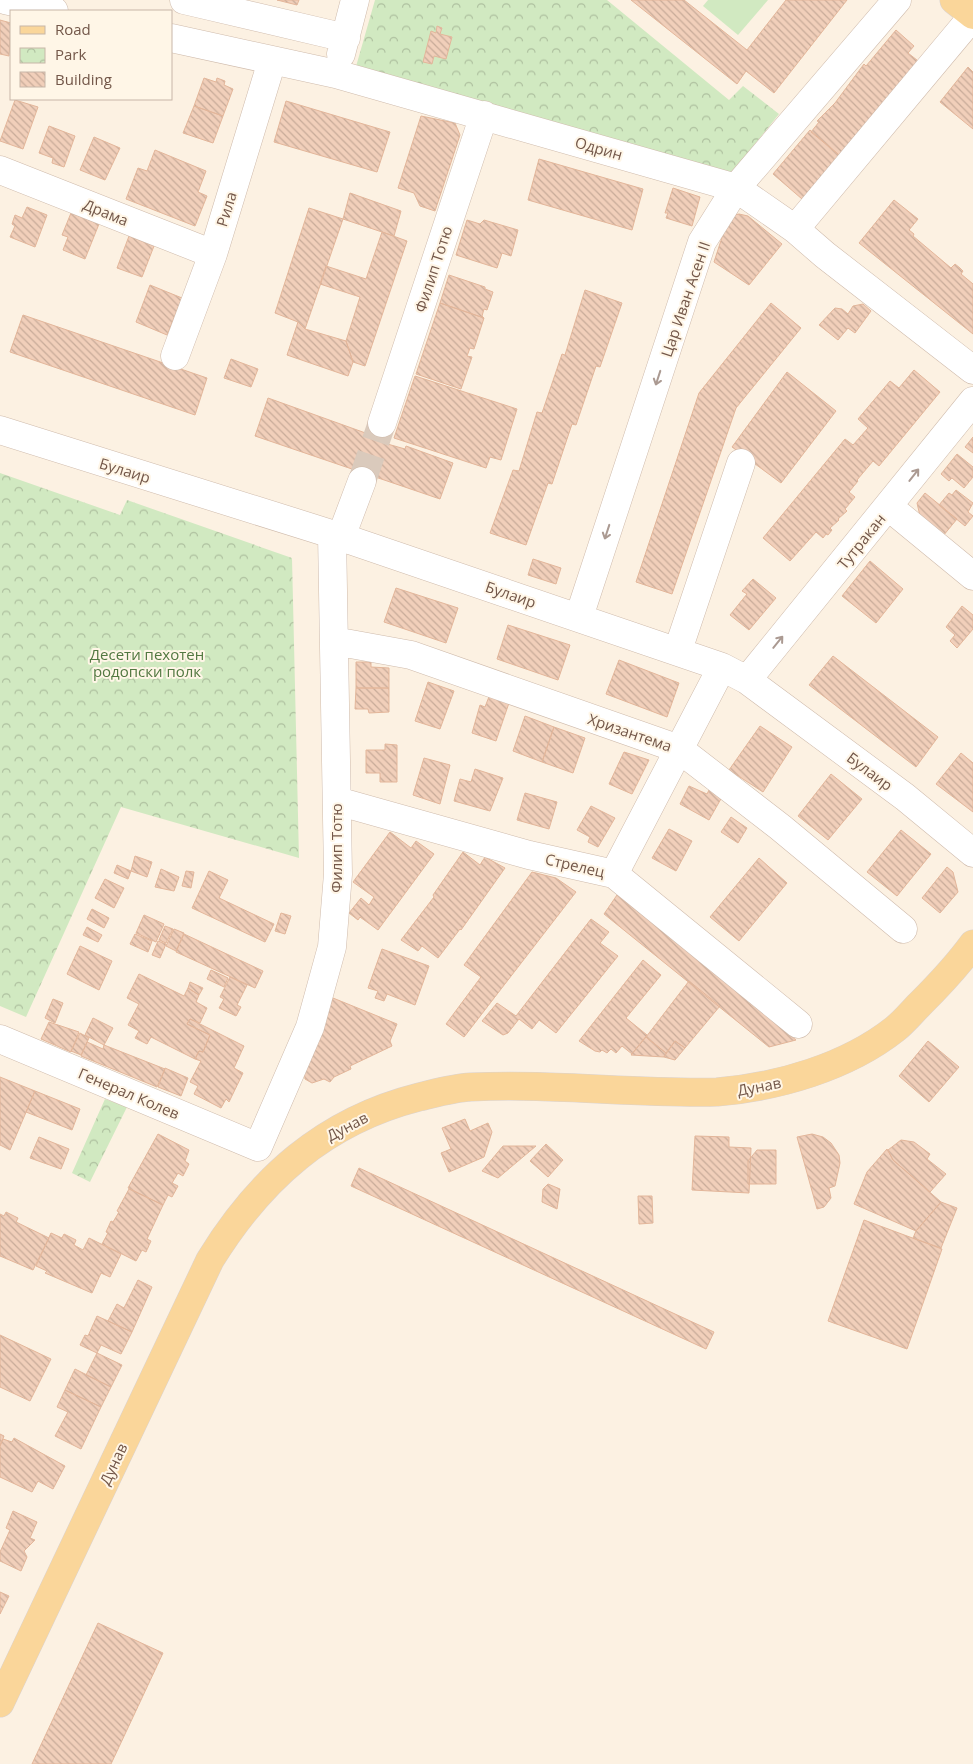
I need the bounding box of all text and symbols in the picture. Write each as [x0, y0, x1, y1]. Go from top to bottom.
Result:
legend [10, 10, 172, 100]
text: Road [55, 19, 91, 39]
text: Park [55, 44, 86, 64]
text: Building [55, 69, 112, 89]
street label: Одрин [573, 132, 625, 164]
street label: Рила [211, 189, 241, 229]
street label: Драма [80, 194, 132, 230]
street label: Филип Тотю [410, 223, 456, 315]
street label: Цар Иван Асен II [656, 239, 714, 359]
one-way arrow [652, 370, 662, 386]
street label: Булаир [97, 453, 153, 487]
one-way arrow [909, 469, 920, 482]
street label: Тутракан [832, 509, 890, 573]
one-way arrow [602, 524, 611, 540]
street label: Булаир [483, 576, 539, 612]
one-way arrow [773, 636, 784, 649]
park label: Десети пехотен родопски полк [90, 644, 204, 681]
street label: Хризантема [585, 708, 675, 756]
street label: Булаир [843, 747, 897, 795]
street label: Филип Тотю [326, 803, 346, 893]
street label: Стрелец [543, 848, 607, 882]
street label: Генерал Колев [75, 1063, 183, 1123]
street label: Дунав [735, 1072, 783, 1100]
street label: Дунав [323, 1107, 371, 1145]
street label: Дунав [95, 1440, 131, 1488]

